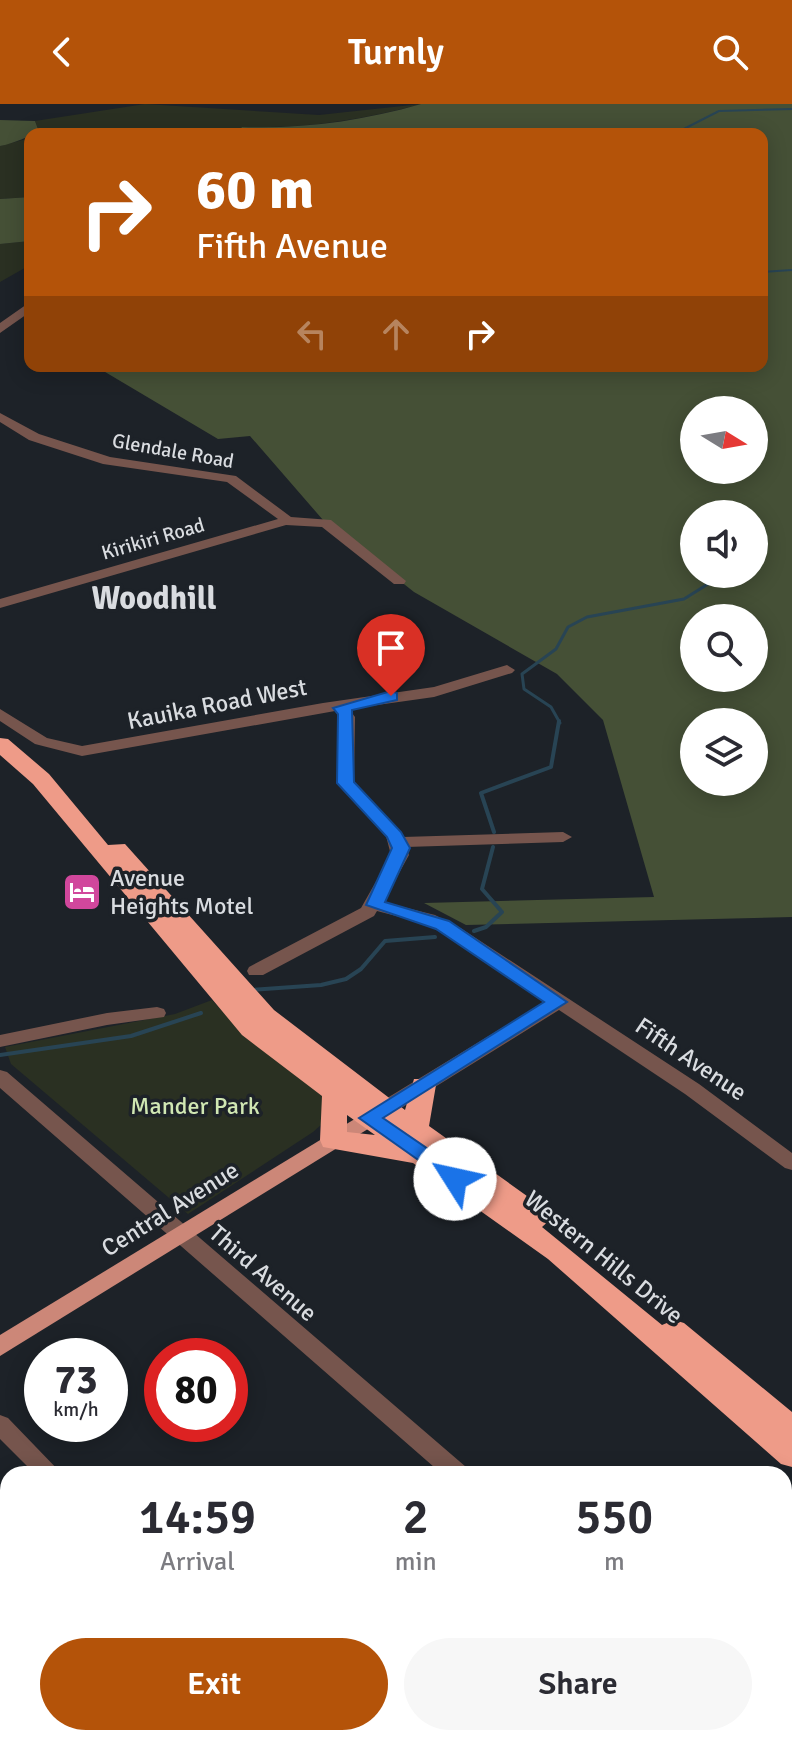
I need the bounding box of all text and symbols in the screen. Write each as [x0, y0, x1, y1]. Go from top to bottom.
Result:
icon: back [40, 30, 84, 74]
text: Turnly [348, 30, 444, 75]
icon: search [708, 30, 752, 74]
text: 60 m [196, 155, 314, 224]
icon: right [64, 160, 168, 264]
text: Fifth Avenue [196, 224, 388, 269]
icon: left [290, 312, 334, 356]
icon: ahead [374, 312, 418, 356]
icon: right [458, 312, 502, 356]
north arrow [680, 396, 768, 484]
map controls [680, 396, 768, 796]
street label: Glendale Road [110, 428, 236, 474]
button: sound [680, 500, 768, 588]
street label: Kirikiri Road [99, 512, 207, 566]
district label: Woodhill [92, 579, 216, 618]
button: search [680, 604, 768, 692]
pin [357, 614, 425, 696]
icon: arrive [369, 626, 413, 670]
street label: Kauika Road West [125, 672, 309, 736]
button: layers [680, 708, 768, 796]
place label: Avenue Heights Motel [110, 863, 254, 921]
hotel icon: Avenue Heights Motel [61, 871, 103, 913]
street label: Fifth Avenue [630, 1011, 752, 1107]
park label: Mander Park [130, 1091, 260, 1121]
position arrow [413, 1137, 497, 1221]
street label: Central Avenue [96, 1155, 244, 1263]
street label: Western Hills Drive [519, 1184, 689, 1330]
street label: Third Avenue [203, 1218, 323, 1328]
speed limit sign: 80 [144, 1338, 248, 1442]
text: 73 [54, 1355, 98, 1405]
text: km/h [53, 1397, 99, 1422]
text: 14:59 [139, 1488, 256, 1547]
text: 2 [403, 1488, 429, 1547]
text: 550 [575, 1488, 653, 1547]
text: Arrival [160, 1546, 235, 1578]
text: min [395, 1546, 437, 1578]
text: m [604, 1546, 625, 1578]
button: Exit [40, 1638, 388, 1730]
button: Share [404, 1638, 752, 1730]

